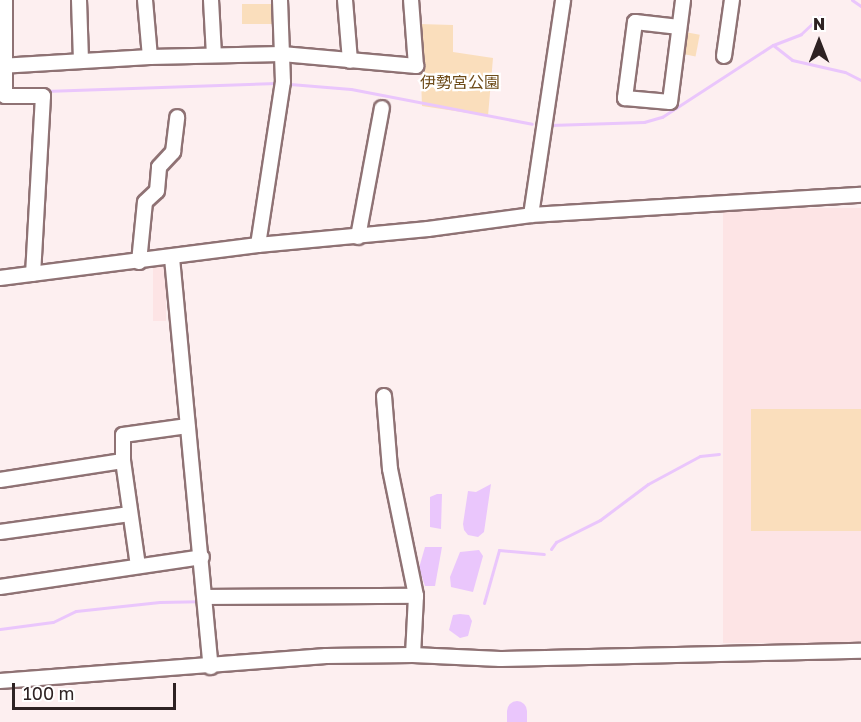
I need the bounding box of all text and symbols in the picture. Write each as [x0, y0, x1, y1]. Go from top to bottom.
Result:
north arrow [789, 12, 849, 72]
text: N [813, 14, 825, 34]
park label: 伊勢宮公園 [420, 72, 500, 92]
scale bar [15, 671, 178, 709]
text: 100 m [23, 682, 74, 704]

